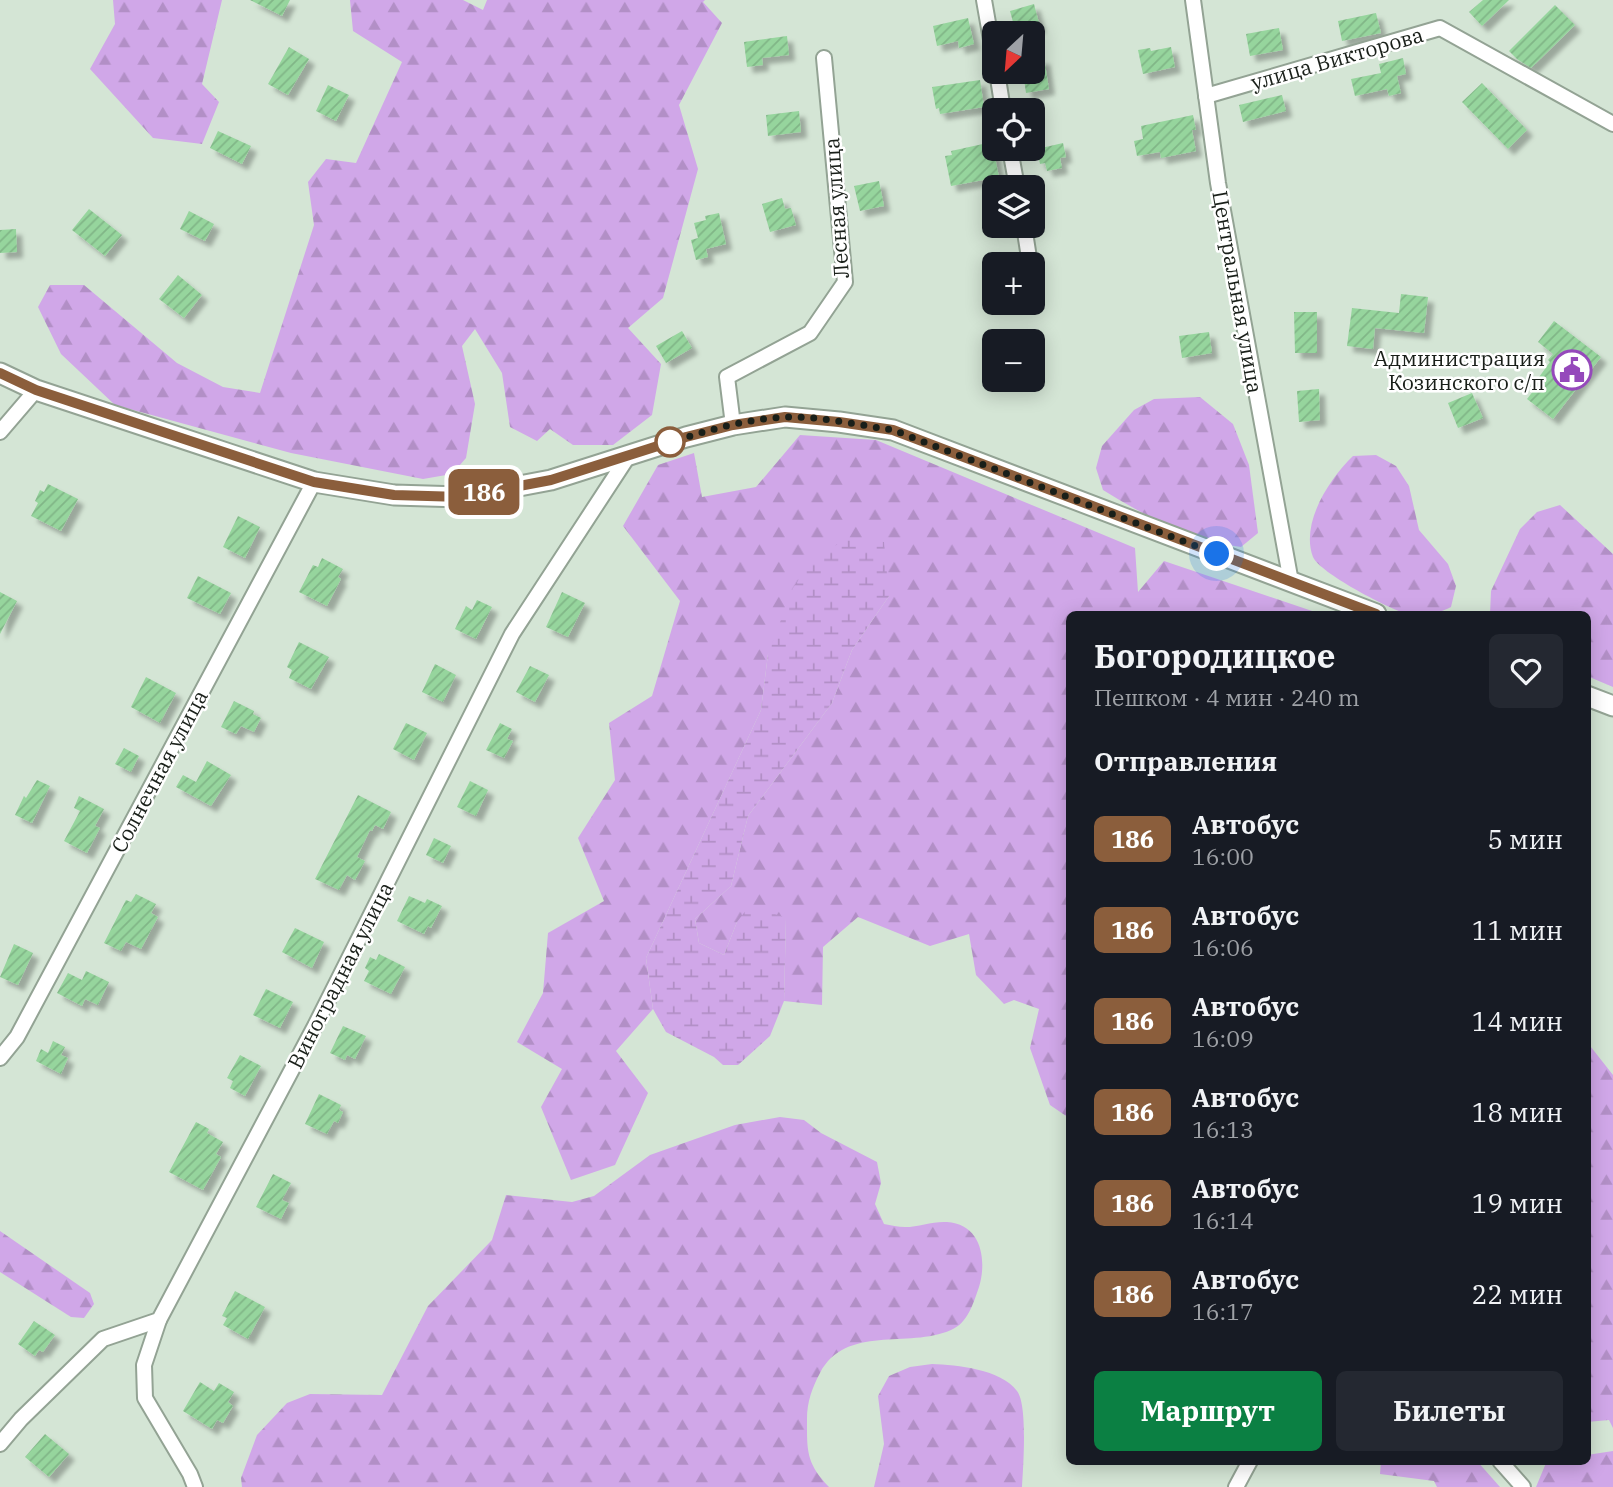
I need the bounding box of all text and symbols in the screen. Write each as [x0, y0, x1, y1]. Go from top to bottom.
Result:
street label: улица Викторова [1247, 20, 1427, 96]
north arrow [982, 21, 1045, 84]
map controls [982, 21, 1045, 392]
button: locate [982, 98, 1045, 161]
street label: Лесная улица [817, 137, 855, 279]
button: layers [982, 175, 1045, 238]
street label: Центральная улица [1206, 188, 1270, 396]
button: + [982, 252, 1045, 315]
button: − [982, 329, 1045, 392]
place label: Администрация Козинского с/п [1374, 344, 1545, 396]
public building icon: Администрация Козинского с/п [1551, 349, 1593, 391]
unlabelled marker [655, 427, 685, 457]
line badge: 186 [444, 469, 524, 515]
text: 186 [462, 476, 506, 508]
your location [1199, 536, 1234, 571]
text: Богородицкое [1094, 634, 1335, 677]
button: heart [1489, 634, 1563, 708]
text: Пешком · 4 мин · 240 m [1094, 682, 1360, 712]
street label: Солнечная улица [104, 685, 214, 857]
text: Отправления [1094, 744, 1277, 778]
text: Автобус [1192, 807, 1299, 841]
text: 5 мин [1487, 822, 1563, 856]
text: 186 [1111, 823, 1154, 855]
text: 16:00 [1192, 841, 1254, 871]
street label: Виноградная улица [281, 877, 399, 1073]
text: Автобус [1192, 898, 1299, 932]
text: 11 мин [1472, 913, 1563, 947]
text: 186 [1111, 914, 1154, 946]
text: 16:06 [1192, 932, 1254, 962]
text: Автобус [1192, 989, 1299, 1023]
text: 14 мин [1472, 1004, 1563, 1038]
text: 186 [1111, 1005, 1154, 1037]
text: 16:09 [1192, 1023, 1254, 1053]
text: Автобус [1192, 1080, 1299, 1114]
text: 18 мин [1472, 1095, 1563, 1129]
text: 186 [1111, 1096, 1154, 1128]
text: 16:13 [1192, 1114, 1254, 1144]
text: Автобус [1192, 1171, 1299, 1205]
text: 19 мин [1472, 1186, 1563, 1220]
text: 186 [1111, 1187, 1154, 1219]
text: 16:14 [1192, 1205, 1254, 1235]
text: Автобус [1192, 1262, 1299, 1296]
text: 22 мин [1472, 1277, 1563, 1311]
text: 186 [1111, 1278, 1154, 1310]
text: 16:17 [1192, 1296, 1254, 1326]
button: Маршрут [1094, 1371, 1322, 1451]
button: Билеты [1336, 1371, 1563, 1451]

